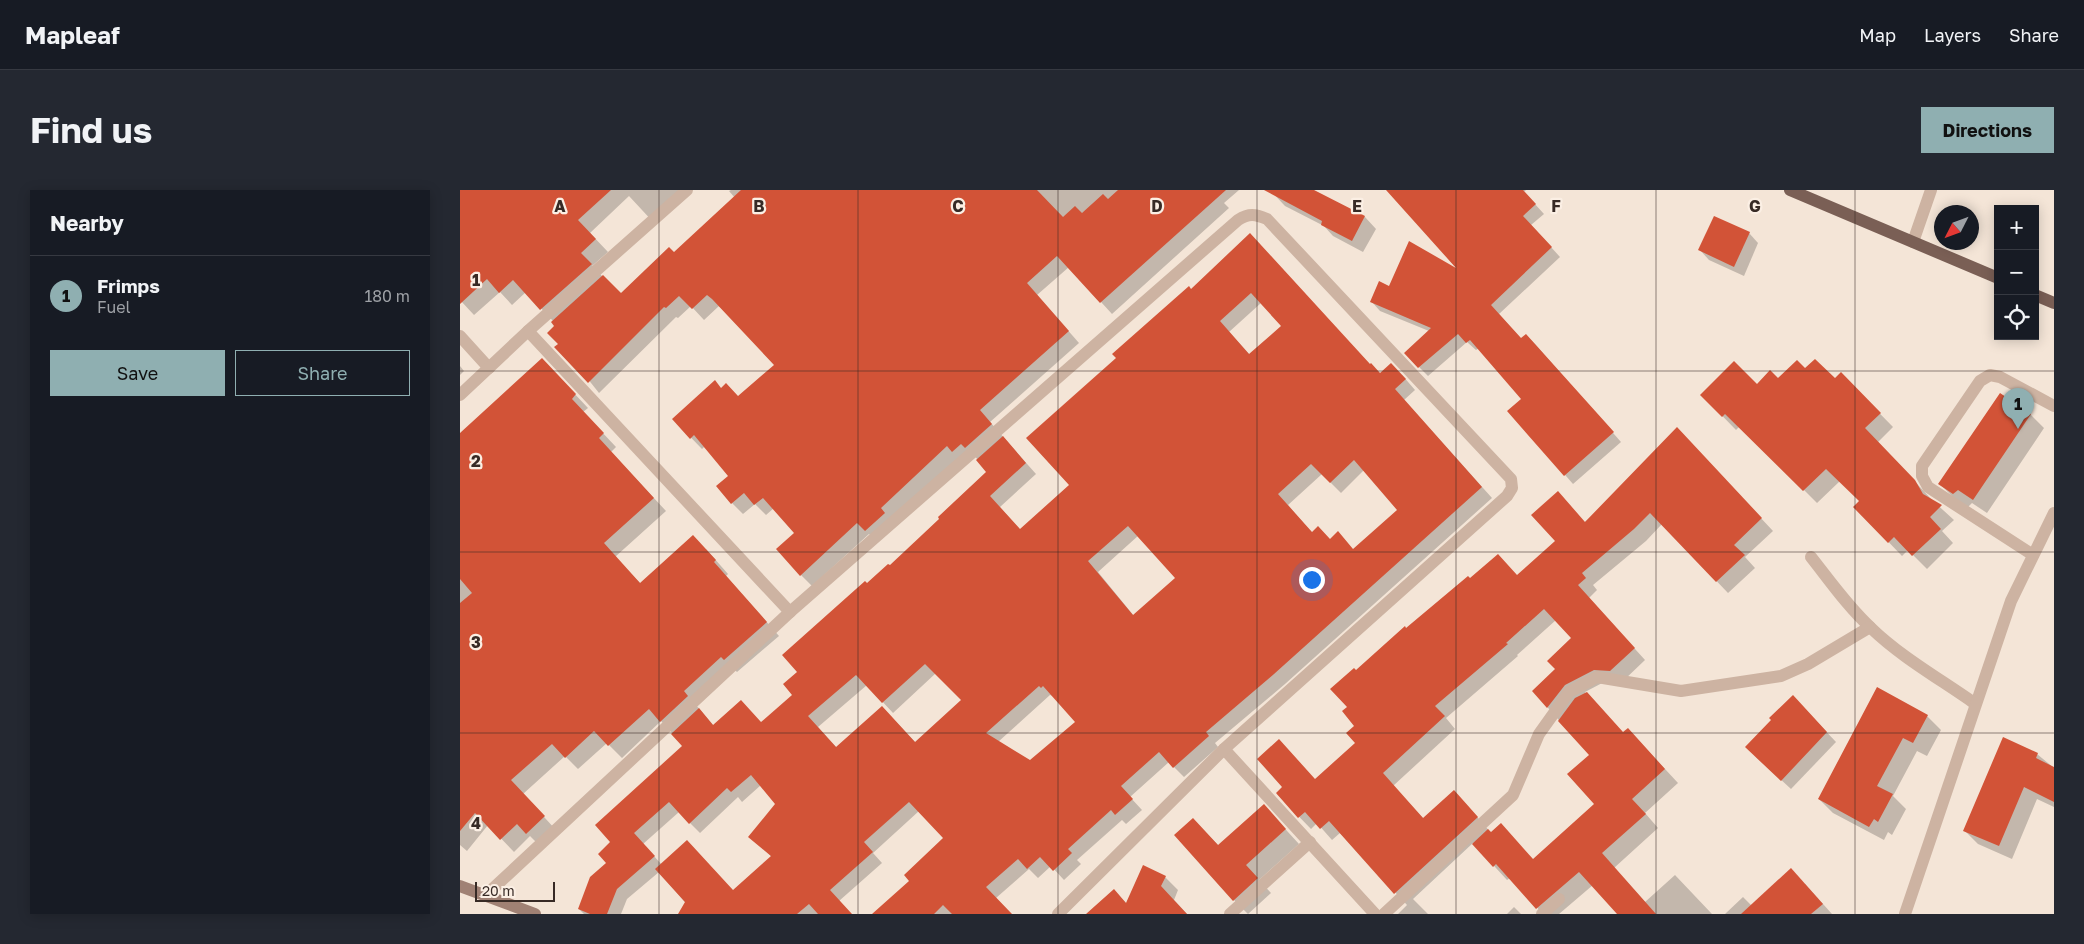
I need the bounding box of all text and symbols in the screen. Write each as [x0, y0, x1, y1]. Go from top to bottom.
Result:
text: Mapleaf [25, 20, 120, 49]
text: Map [1859, 24, 1896, 46]
text: Layers [1924, 24, 1981, 46]
text: Share [2009, 24, 2059, 46]
button: Directions [1921, 107, 2054, 153]
text: Find us [30, 109, 152, 151]
text: A [554, 196, 566, 216]
text: B [753, 196, 765, 216]
text: C [952, 196, 964, 216]
text: D [1151, 196, 1163, 216]
text: E [1352, 196, 1362, 216]
text: F [1551, 196, 1561, 216]
text: G [1749, 196, 1761, 216]
north arrow [1934, 205, 1979, 250]
map controls [1994, 205, 2039, 340]
button: + [1994, 205, 2039, 250]
text: Nearby [50, 210, 124, 236]
button: − [1994, 250, 2039, 295]
text: 1 [472, 270, 480, 290]
text: Frimps [97, 274, 160, 297]
text: 1 [62, 286, 70, 306]
text: 180 m [364, 286, 410, 306]
button: locate [1994, 295, 2039, 340]
text: Fuel [97, 297, 131, 317]
button: Save [50, 350, 225, 396]
button: Share [235, 350, 410, 396]
pin: 1 [2002, 388, 2034, 429]
text: 2 [471, 451, 481, 471]
your location [1299, 567, 1325, 593]
text: 3 [471, 632, 481, 652]
text: 4 [471, 813, 481, 833]
scale bar [475, 879, 555, 902]
text: 20 m [482, 882, 515, 899]

